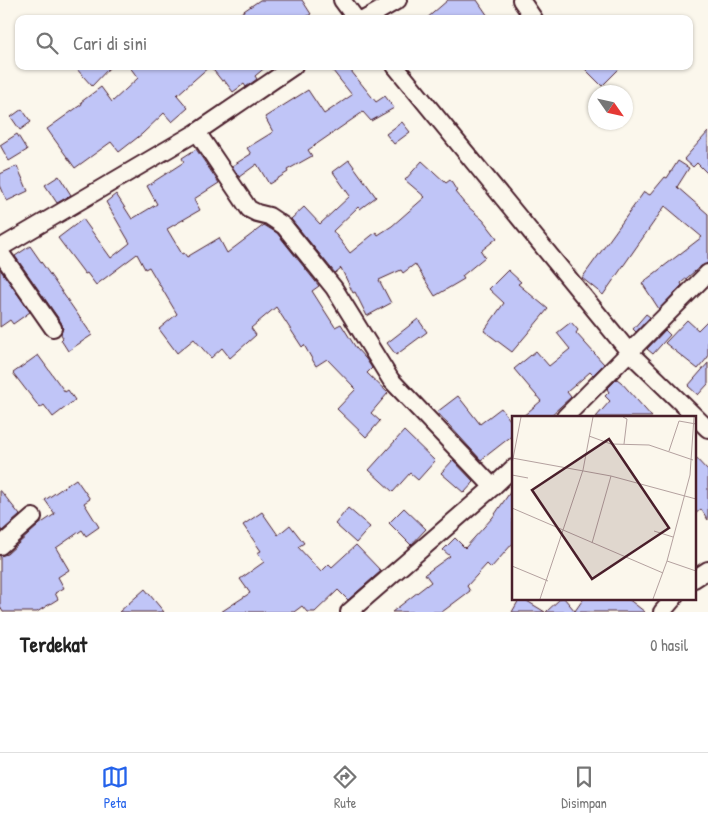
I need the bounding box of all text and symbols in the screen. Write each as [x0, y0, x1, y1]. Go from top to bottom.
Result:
search box [15, 15, 693, 70]
icon: search [33, 29, 61, 57]
text: Cari di sini [73, 30, 147, 56]
north arrow [588, 85, 633, 130]
inset map [512, 416, 696, 600]
text: Terdekat [20, 630, 87, 659]
text: 0 hasil [650, 634, 688, 656]
tab: Peta [101, 763, 129, 812]
tab: Rute [331, 763, 359, 812]
tab: Disimpan [561, 763, 607, 812]

